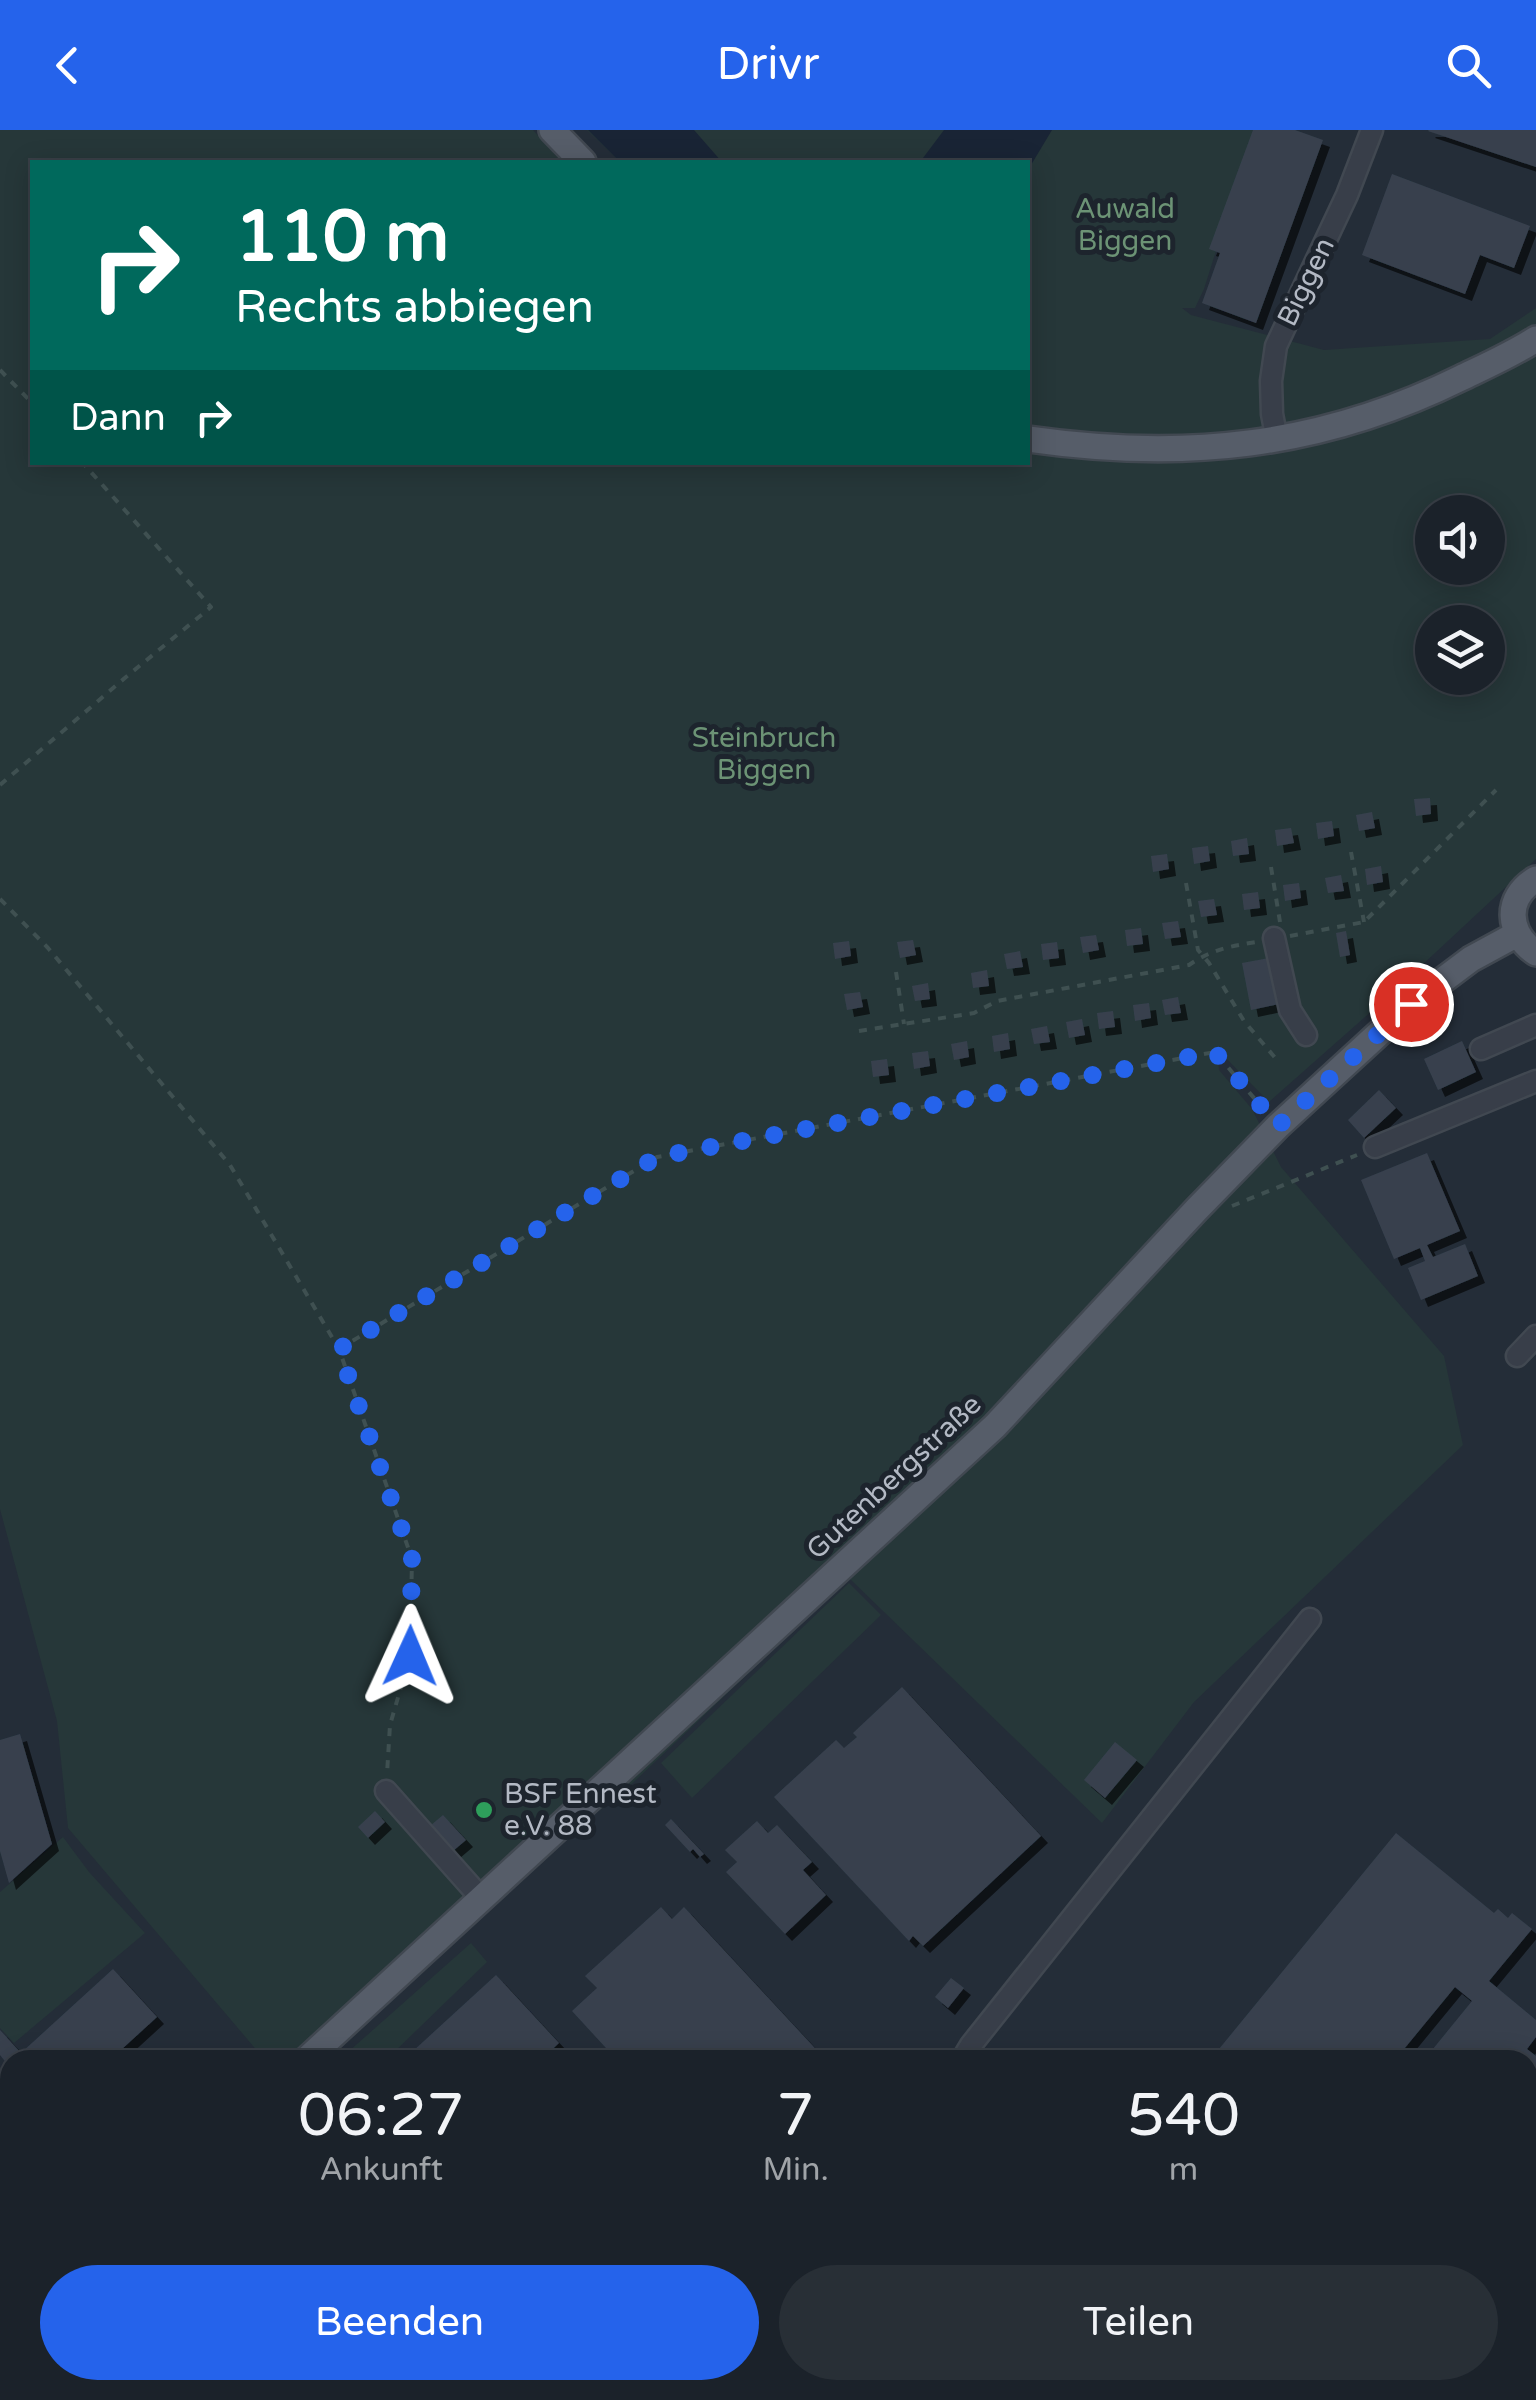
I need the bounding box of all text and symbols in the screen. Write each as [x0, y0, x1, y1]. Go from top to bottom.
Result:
icon: back [40, 38, 95, 93]
text: Drivr [717, 38, 819, 92]
icon: search [1441, 38, 1496, 93]
park label: Auwald Biggen [1075, 192, 1175, 258]
text: 110 m [235, 196, 449, 280]
icon: right [70, 200, 200, 330]
street label: Biggen [1270, 232, 1342, 332]
text: Rechts abbiegen [235, 281, 594, 335]
icon: right [186, 390, 241, 445]
text: Dann [70, 395, 166, 441]
map controls [1415, 495, 1505, 695]
button: sound [1415, 495, 1505, 585]
button: layers [1415, 605, 1505, 695]
park label: Steinbruch Biggen [692, 721, 836, 787]
pin [1369, 962, 1454, 1047]
icon: arrive [1384, 977, 1439, 1032]
street label: Gutenbergstraße [800, 1387, 988, 1567]
position arrow [358, 1604, 462, 1708]
place label: BSF Ennest e.V. 88 [504, 1777, 657, 1843]
marker: BSF Ennest e.V. 88 [473, 1799, 495, 1821]
text: 06:27 [298, 2080, 464, 2152]
text: 7 [777, 2080, 814, 2152]
text: 540 [1127, 2080, 1240, 2152]
text: Ankunft [320, 2151, 443, 2189]
text: Min. [762, 2151, 829, 2189]
text: m [1169, 2151, 1198, 2189]
button: Beenden [40, 2265, 759, 2380]
button: Teilen [779, 2265, 1498, 2380]

